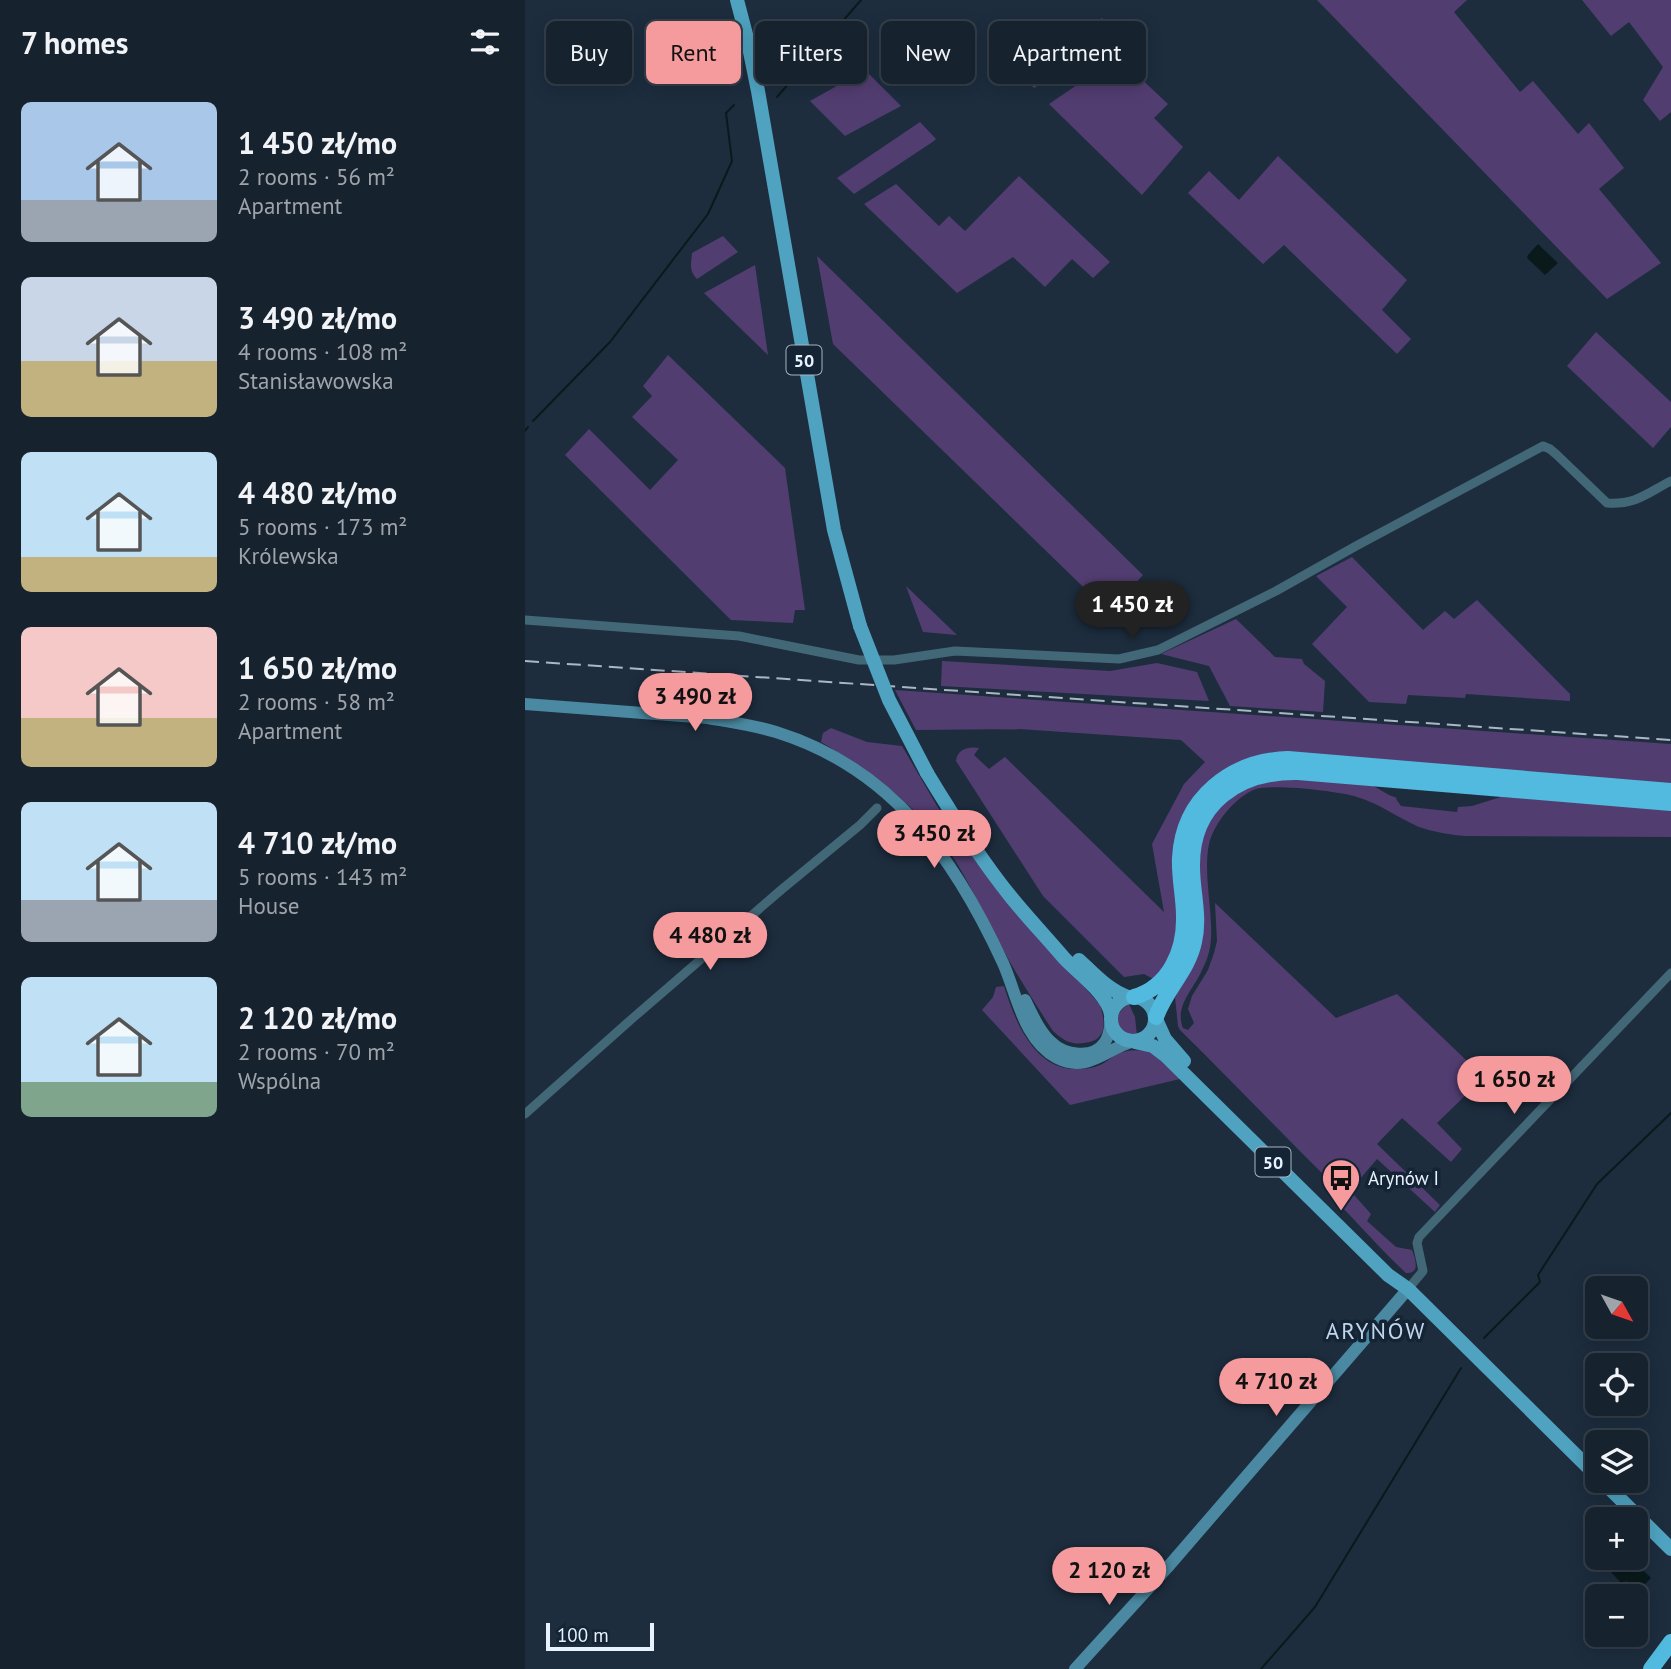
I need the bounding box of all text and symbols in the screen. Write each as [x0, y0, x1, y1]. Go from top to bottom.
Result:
chip: Buy [546, 21, 632, 84]
chip: Rent [646, 21, 741, 84]
chip: Filters [755, 21, 867, 84]
chip: New [881, 21, 975, 84]
chip: Apartment [989, 21, 1146, 84]
text: 7 homes [21, 23, 129, 62]
icon: filters [466, 23, 504, 61]
text: 1 450 zł/mo [238, 123, 397, 162]
icon: home [77, 130, 161, 214]
text: 2 rooms · 56 m² [238, 162, 395, 191]
text: Apartment [238, 191, 342, 220]
text: 3 490 zł/mo [238, 298, 397, 337]
icon: home [77, 305, 161, 389]
text: 4 rooms · 108 m² [238, 337, 407, 366]
road number: 50 [787, 346, 821, 374]
text: Stanisławowska [238, 366, 394, 395]
text: 4 480 zł/mo [238, 473, 397, 512]
icon: home [77, 480, 161, 564]
text: 5 rooms · 173 m² [238, 512, 407, 541]
text: Królewska [238, 541, 339, 570]
pin: 1 450 zł [1060, 582, 1204, 641]
text: 1 450 zł [1091, 589, 1173, 618]
text: 1 650 zł/mo [238, 648, 397, 687]
icon: home [77, 655, 161, 739]
pin: 3 490 zł [623, 674, 767, 733]
text: 3 490 zł [654, 681, 736, 710]
text: 2 rooms · 58 m² [238, 687, 395, 716]
text: Apartment [238, 716, 342, 745]
pin: 3 450 zł [862, 810, 1006, 870]
text: 3 450 zł [893, 818, 975, 847]
text: 4 710 zł/mo [238, 823, 397, 862]
icon: home [77, 830, 161, 914]
text: 5 rooms · 143 m² [238, 862, 407, 891]
text: House [238, 891, 300, 920]
pin: 4 480 zł [638, 912, 782, 972]
text: 4 480 zł [669, 920, 751, 949]
text: 2 120 zł/mo [238, 998, 397, 1037]
icon: home [77, 1005, 161, 1089]
text: 2 rooms · 70 m² [238, 1037, 395, 1066]
pin: 1 650 zł [1442, 1056, 1586, 1116]
text: 1 650 zł [1473, 1064, 1555, 1093]
text: Wspólna [238, 1066, 321, 1095]
road number: 50 [1255, 1148, 1291, 1176]
bus stop icon: Arynów I [1320, 1157, 1362, 1212]
place label: Arynów I [1368, 1166, 1439, 1190]
north arrow [1585, 1276, 1649, 1339]
map controls [1585, 1276, 1648, 1647]
district label: ARYNÓW [1326, 1316, 1426, 1345]
button: locate [1585, 1353, 1648, 1416]
pin: 4 710 zł [1204, 1358, 1348, 1418]
text: 4 710 zł [1235, 1366, 1317, 1395]
button: layers [1585, 1430, 1648, 1493]
button: + [1585, 1507, 1648, 1570]
pin: 2 120 zł [1037, 1548, 1181, 1607]
text: 2 120 zł [1068, 1555, 1150, 1584]
button: − [1585, 1584, 1648, 1647]
scale bar [546, 1620, 655, 1652]
text: 100 m [557, 1623, 609, 1647]

